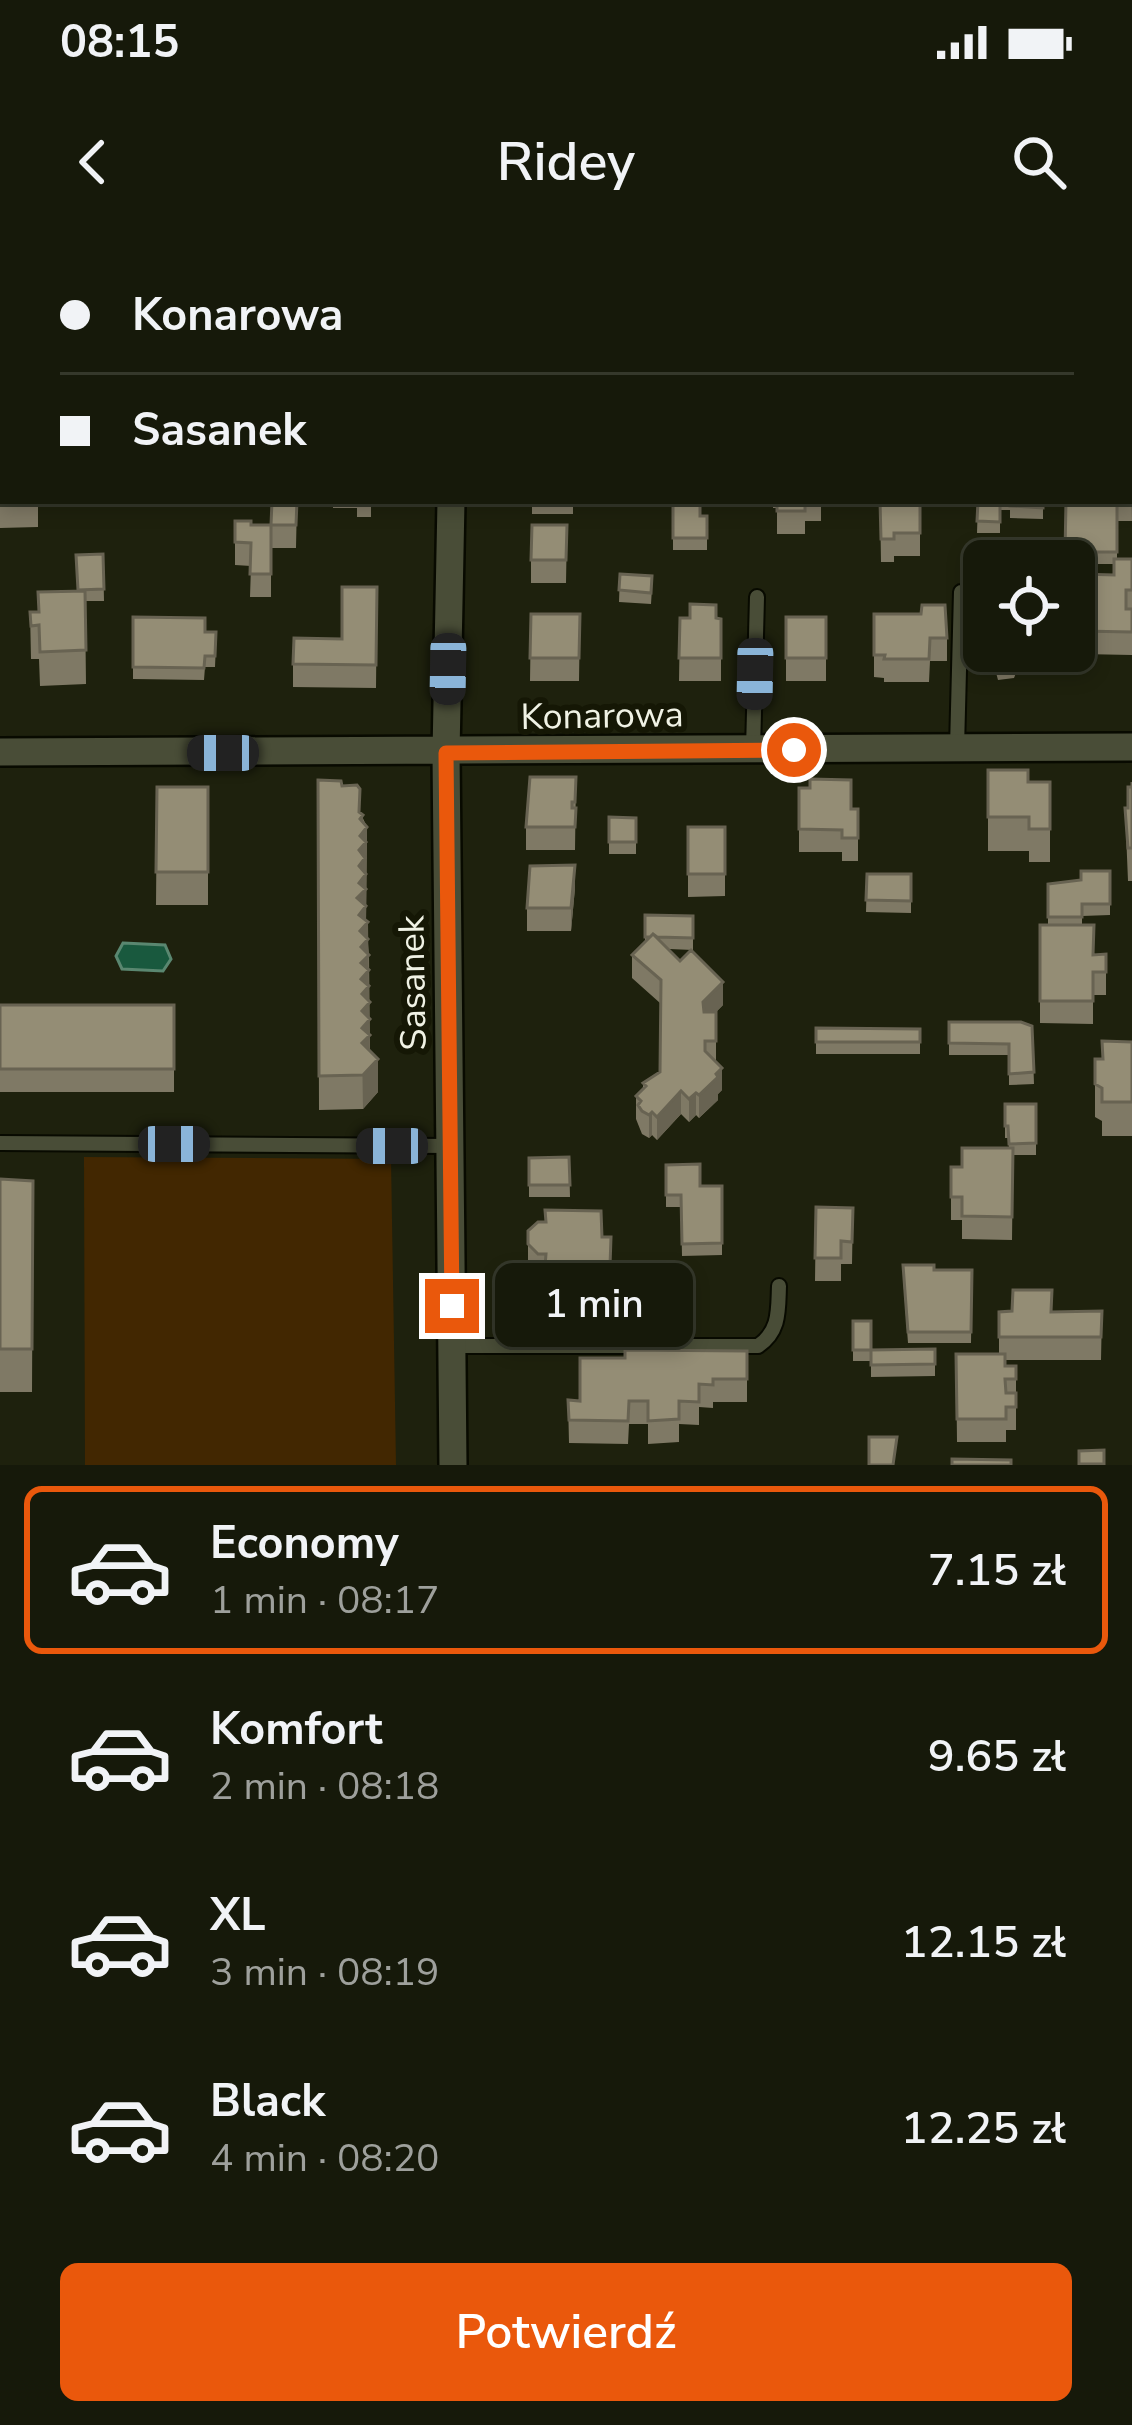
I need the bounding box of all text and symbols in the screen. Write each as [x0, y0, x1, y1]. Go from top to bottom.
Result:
text: 08:15 [60, 12, 179, 73]
text: Ridey [497, 125, 635, 199]
icon: back [60, 129, 126, 195]
icon: search [1006, 129, 1072, 195]
text: Konarowa [132, 285, 343, 346]
text: Sasanek [132, 400, 306, 461]
map controls [963, 540, 1095, 672]
button: locate [963, 540, 1095, 672]
car [429, 633, 467, 705]
car [736, 638, 774, 710]
street label: Konarowa [520, 690, 684, 742]
route start [767, 723, 821, 777]
car [187, 735, 259, 771]
street label: Sasanek [387, 914, 439, 1051]
car [138, 1126, 210, 1162]
car [356, 1128, 428, 1164]
callout: 1 min [494, 1264, 692, 1348]
text: 1 min [544, 1278, 644, 1331]
route end [425, 1279, 479, 1333]
text: Economy [210, 1513, 399, 1574]
icon: car [66, 1516, 174, 1624]
text: 7.15 zł [928, 1540, 1066, 1601]
text: 1 min · 08:17 [210, 1574, 439, 1627]
text: Komfort [210, 1699, 383, 1760]
icon: car [66, 1702, 174, 1810]
text: 9.65 zł [928, 1726, 1066, 1787]
text: 2 min · 08:18 [210, 1760, 439, 1813]
text: XL [210, 1885, 266, 1946]
icon: car [66, 1888, 174, 1996]
text: 12.15 zł [901, 1912, 1066, 1973]
text: 3 min · 08:19 [210, 1946, 439, 1999]
text: Black [210, 2071, 325, 2132]
icon: car [66, 2074, 174, 2182]
text: 12.25 zł [901, 2098, 1066, 2159]
text: 4 min · 08:20 [210, 2132, 439, 2185]
button: Potwierdź [60, 2263, 1072, 2401]

